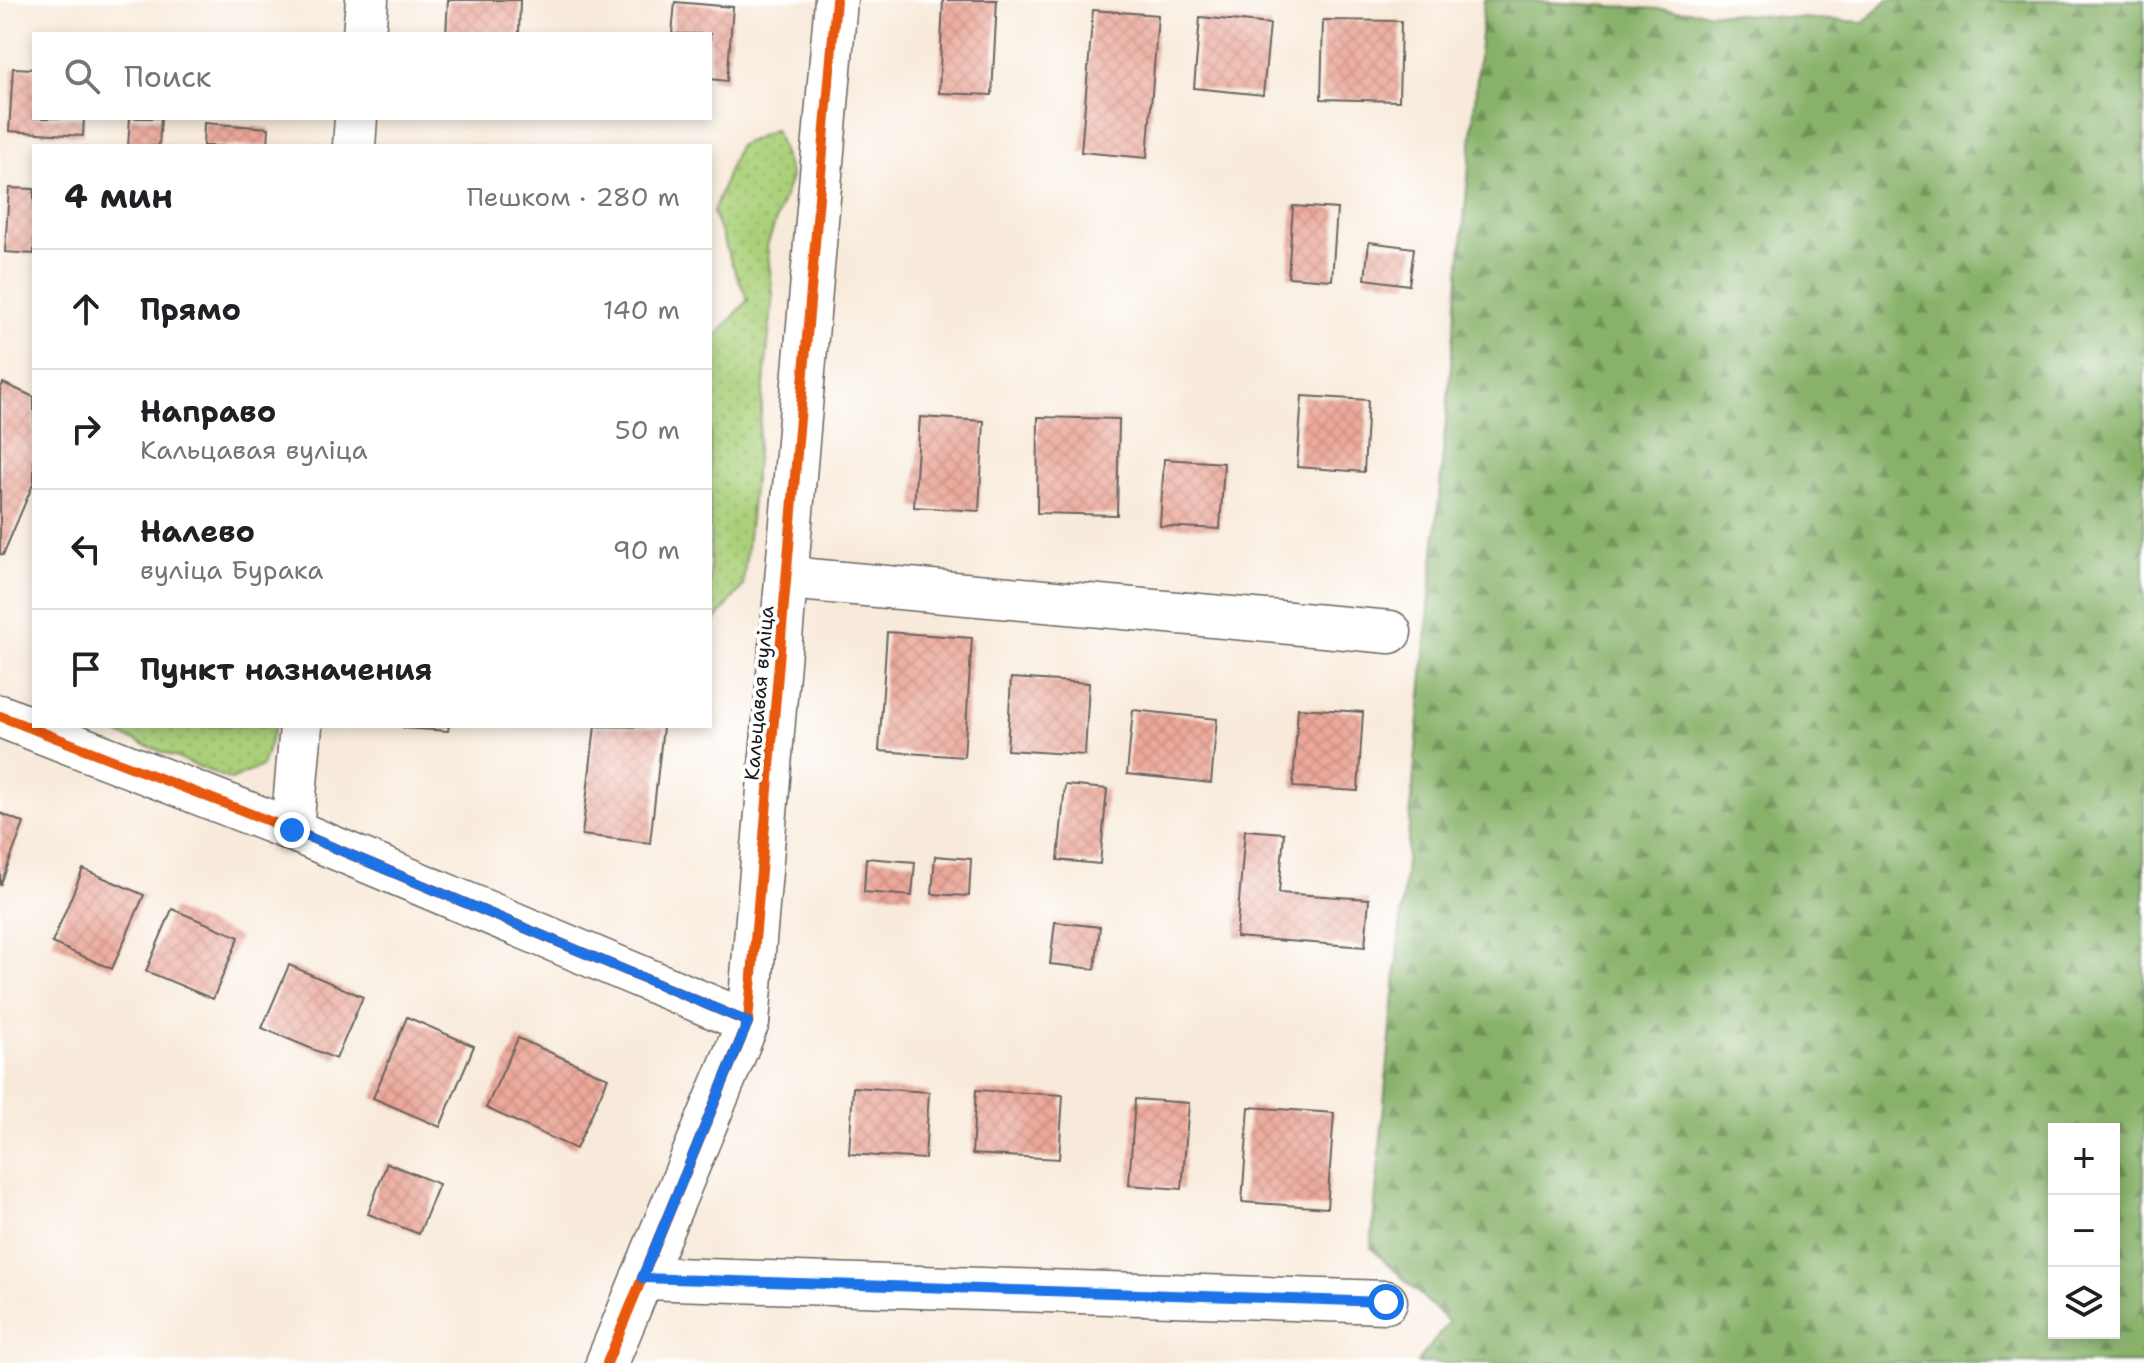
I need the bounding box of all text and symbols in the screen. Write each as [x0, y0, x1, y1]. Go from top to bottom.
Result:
search box [32, 32, 712, 120]
icon: search [60, 54, 104, 98]
text: Поиск [124, 56, 212, 97]
text: 4 мин [64, 173, 173, 219]
text: Пешком · 280 m [467, 179, 680, 214]
icon: ahead [64, 287, 108, 331]
text: Прямо [140, 289, 241, 330]
text: 140 m [603, 292, 680, 327]
text: Направо [140, 391, 276, 432]
icon: right [64, 407, 108, 451]
text: 50 m [615, 412, 680, 447]
text: Кальцавая вуліца [140, 432, 368, 467]
text: Налево [140, 511, 255, 552]
icon: left [64, 527, 108, 571]
text: 90 m [613, 532, 680, 567]
text: вуліца Бурака [140, 552, 323, 587]
street label: Кальцавая вуліца [738, 604, 780, 781]
icon: arrive [64, 647, 108, 691]
text: Пункт назначения [140, 649, 432, 690]
route end [274, 812, 310, 848]
map controls [2048, 1123, 2120, 1339]
button: + [2048, 1123, 2120, 1195]
button: − [2048, 1195, 2120, 1267]
button: layers [2048, 1267, 2120, 1339]
route start [1368, 1284, 1404, 1320]

